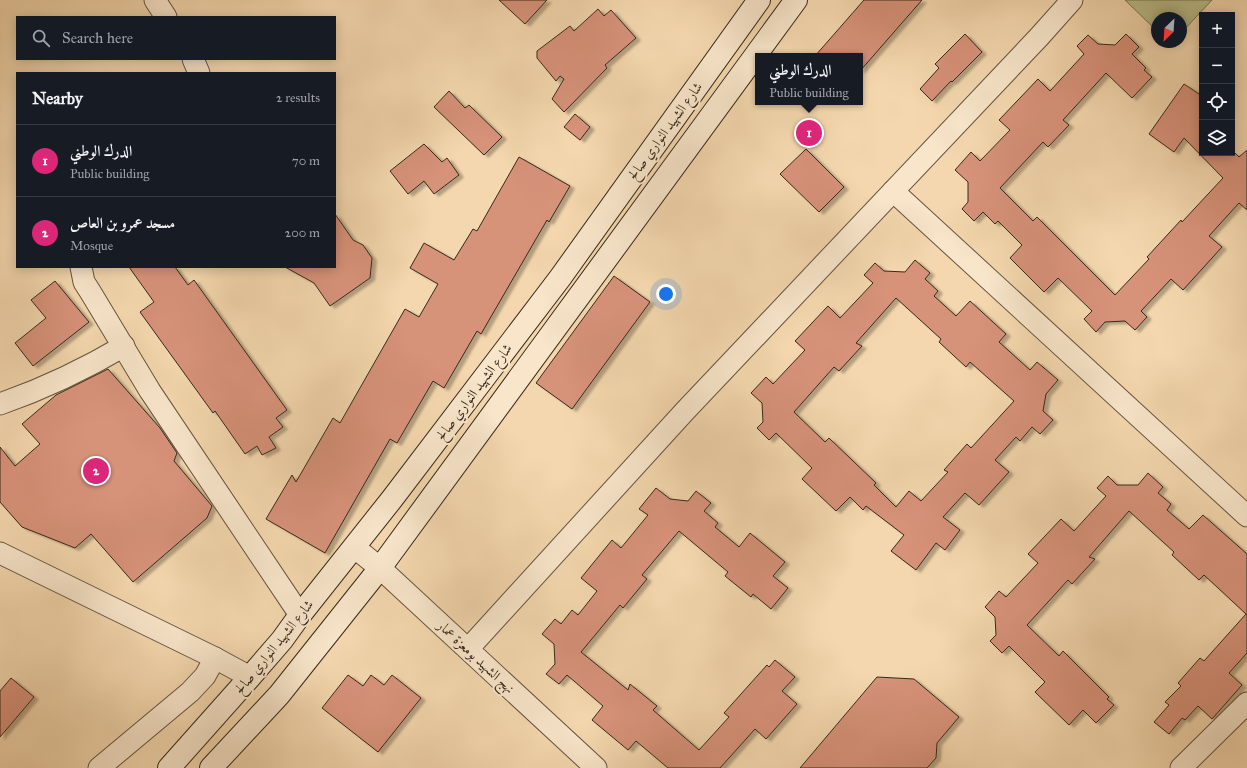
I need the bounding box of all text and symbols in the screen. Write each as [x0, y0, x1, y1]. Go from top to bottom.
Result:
north arrow [1151, 12, 1187, 48]
map controls [1199, 12, 1235, 156]
button: + [1199, 12, 1235, 48]
search box [16, 16, 336, 60]
icon: search [30, 27, 52, 49]
text: Search here [62, 29, 133, 47]
button: − [1199, 48, 1235, 84]
popup [755, 53, 863, 105]
text: الدرك الوطني [769, 61, 832, 79]
street label: شارع الشهيد النواري صالح [624, 79, 709, 185]
button: locate [1199, 84, 1235, 120]
text: Public building [769, 85, 849, 101]
text: Nearby [32, 88, 83, 109]
text: 2 results [276, 90, 320, 106]
pin: 1 [796, 118, 822, 148]
button: layers [1199, 120, 1235, 156]
text: الدرك الوطني [70, 142, 132, 160]
text: 1 [42, 153, 48, 169]
text: 70 m [292, 153, 320, 169]
text: Public building [70, 166, 149, 182]
text: مسجد عمرو بن العاص [70, 214, 175, 232]
text: 2 [42, 225, 48, 241]
text: 200 m [285, 225, 320, 241]
text: Mosque [70, 238, 113, 254]
your location [656, 284, 676, 304]
street label: شارع الشهيد النواري صالح [432, 340, 519, 446]
pin: 2 [83, 456, 109, 486]
street label: شارع الشهيد النواري صالح [231, 596, 320, 700]
street label: نهج الشهيد بومعزة عمار [430, 616, 518, 700]

